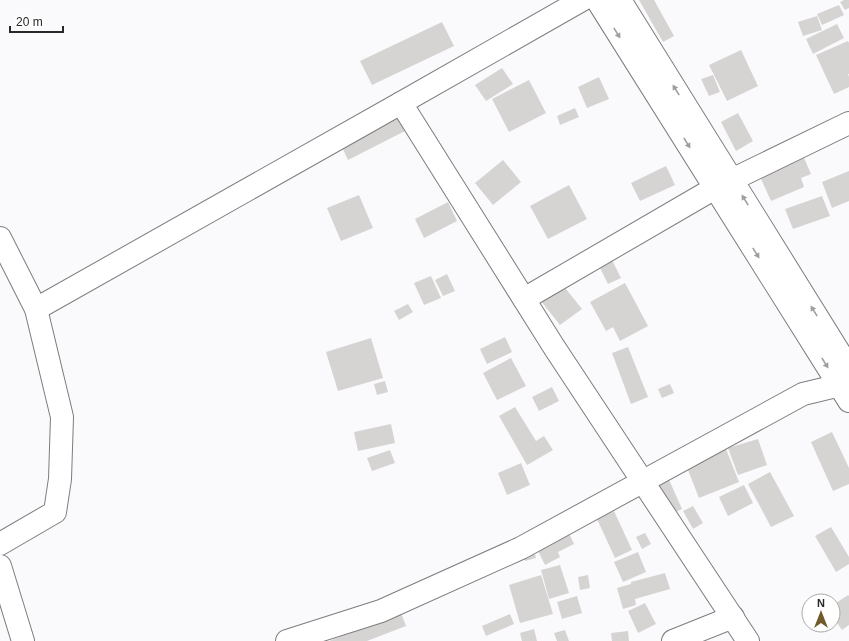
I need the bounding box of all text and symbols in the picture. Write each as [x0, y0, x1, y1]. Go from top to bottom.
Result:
scale bar [10, 8, 63, 34]
text: 20 m [16, 15, 43, 29]
one-way arrow [614, 27, 621, 39]
one-way arrow [672, 85, 680, 95]
one-way arrow [683, 137, 690, 149]
one-way arrow [741, 195, 749, 206]
one-way arrow [752, 248, 760, 258]
one-way arrow [810, 305, 817, 317]
one-way arrow [821, 358, 829, 368]
north arrow [801, 593, 841, 633]
text: N [817, 597, 825, 609]

